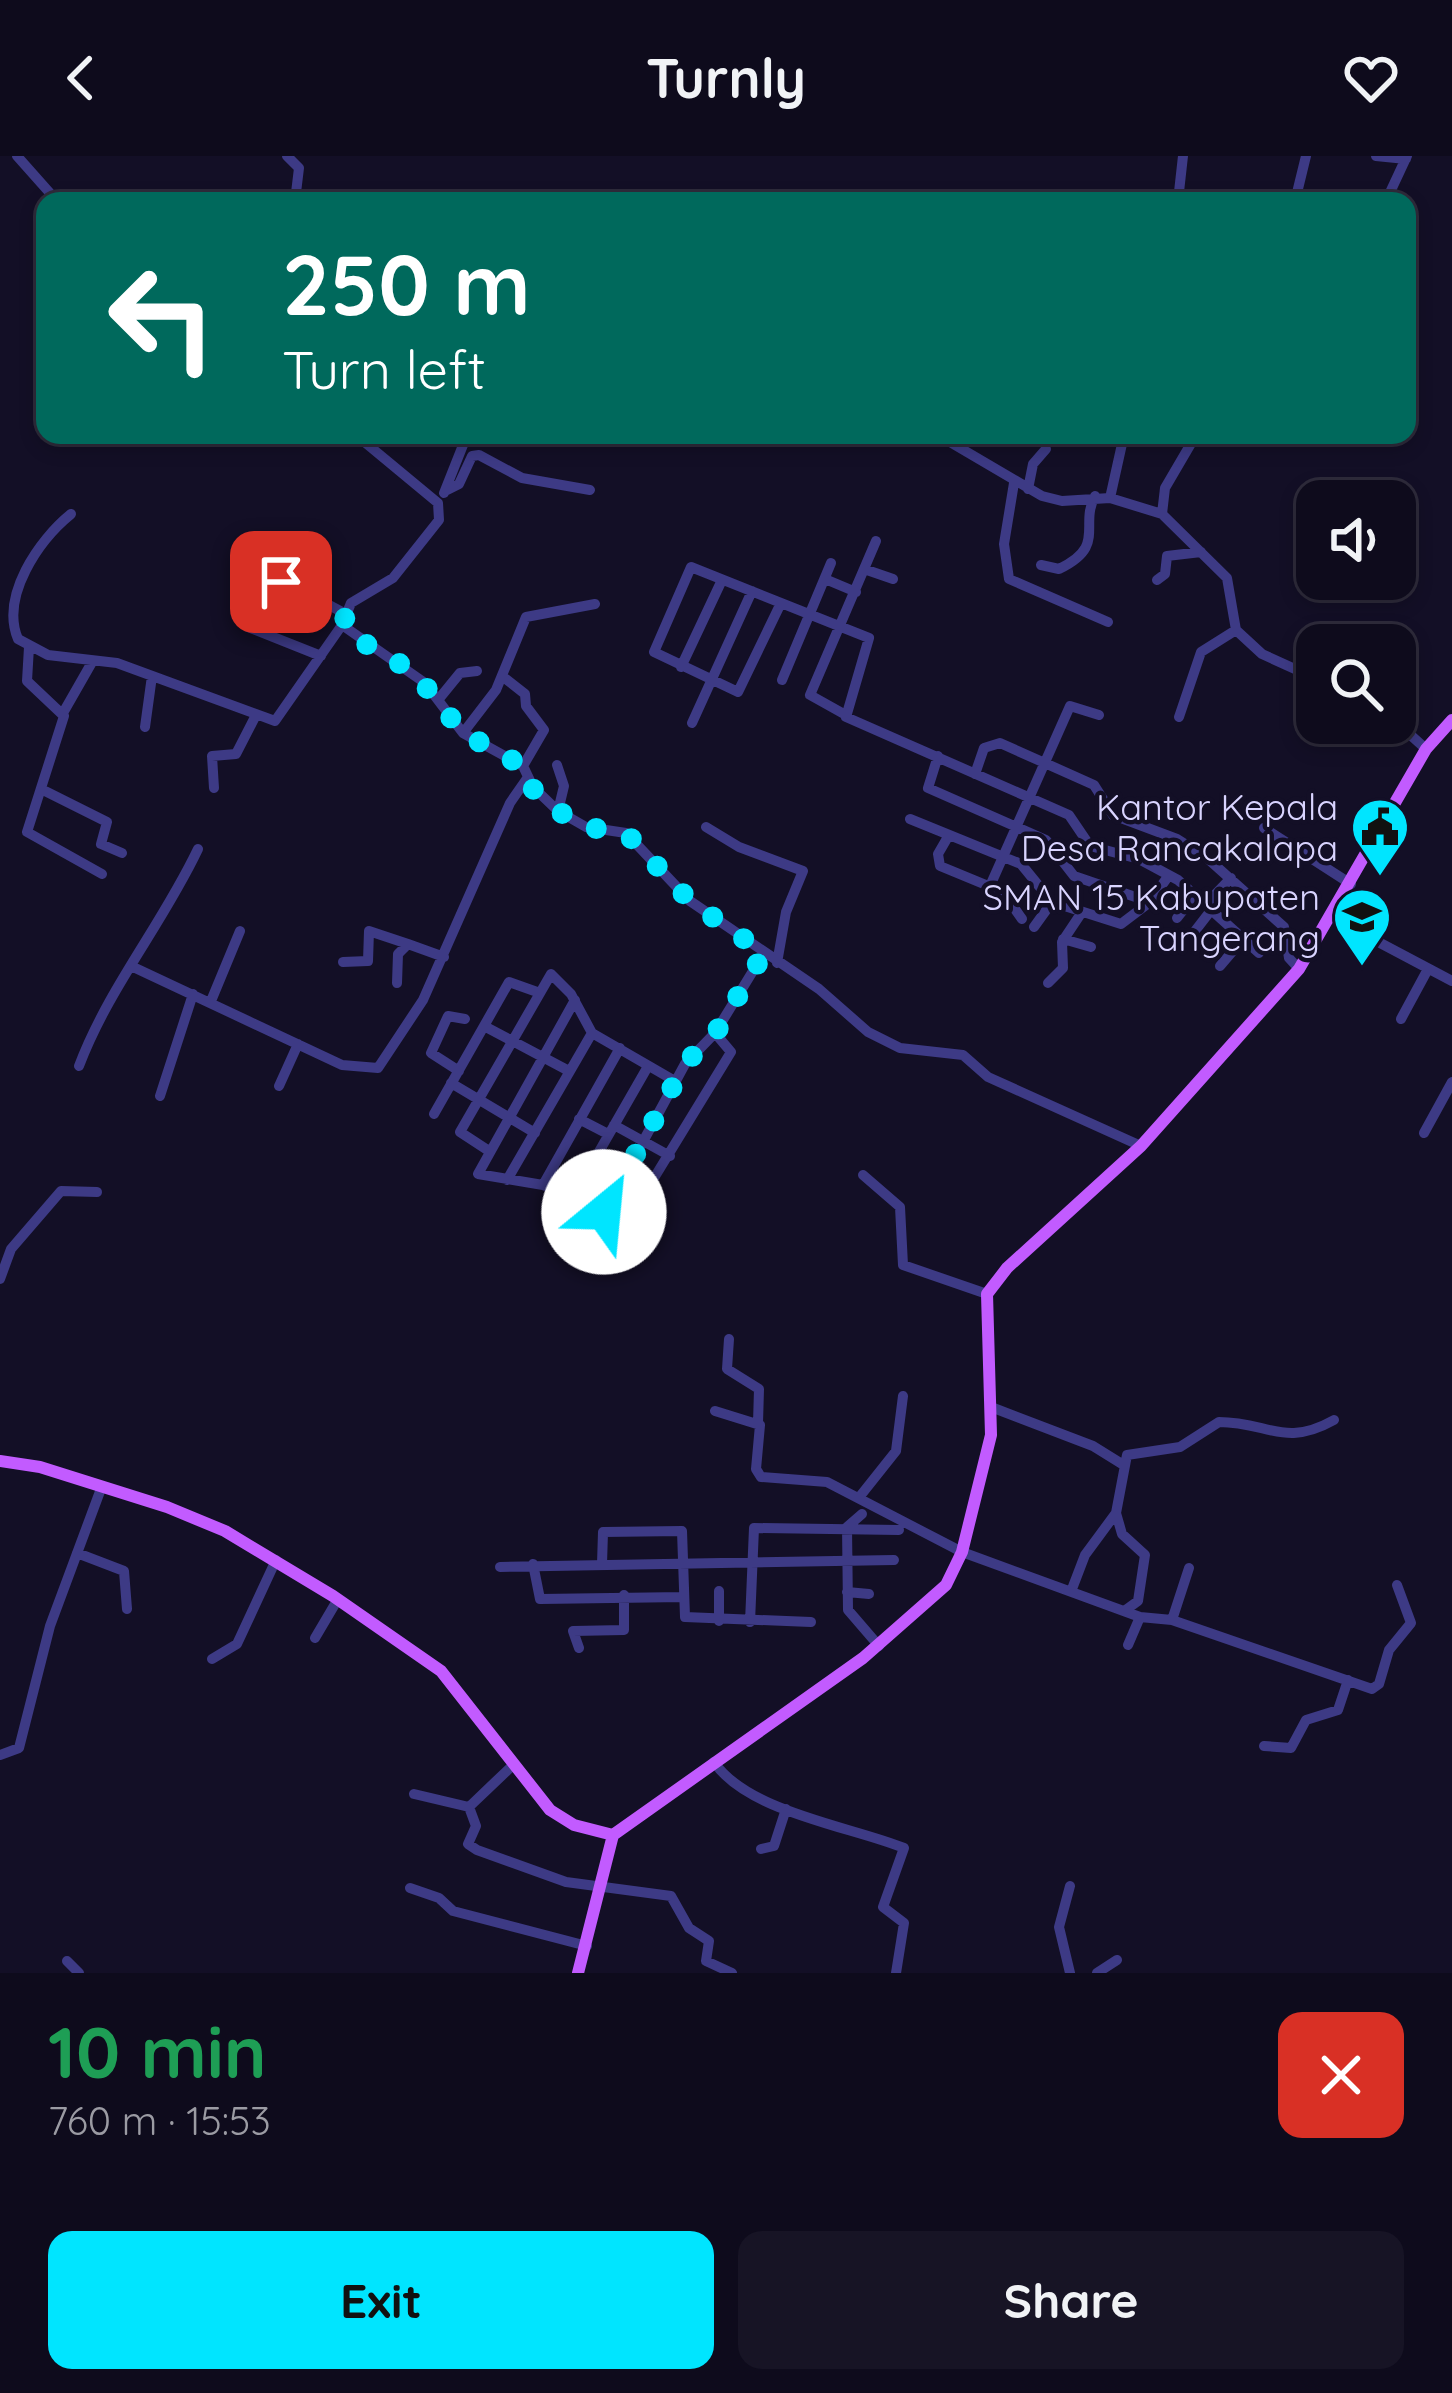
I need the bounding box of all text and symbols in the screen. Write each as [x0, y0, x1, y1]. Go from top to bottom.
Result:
text: Turnly [646, 44, 806, 112]
icon: back [48, 45, 114, 111]
icon: heart [1338, 45, 1404, 111]
text: 250 m [282, 231, 531, 336]
icon: left [84, 240, 240, 396]
text: Turn left [282, 335, 486, 403]
map controls [1296, 480, 1416, 744]
button: sound [1296, 480, 1416, 600]
pin [230, 531, 332, 633]
icon: arrive [248, 549, 314, 615]
button: search [1296, 624, 1416, 744]
place label: Kantor Kepala Desa Rancakalapa [1021, 784, 1338, 870]
public building icon: Kantor Kepala Desa Rancakalapa [1349, 796, 1411, 878]
place label: SMAN 15 Kabupaten Tangerang [983, 874, 1320, 960]
school or university icon: SMAN 15 Kabupaten Tangerang [1331, 886, 1393, 968]
position arrow [541, 1149, 667, 1275]
text: 10 min [48, 2006, 267, 2096]
button: close [1278, 2012, 1404, 2138]
text: 760 m · 15:53 [48, 2096, 271, 2145]
button: Exit [48, 2231, 714, 2369]
button: Share [738, 2231, 1404, 2369]

